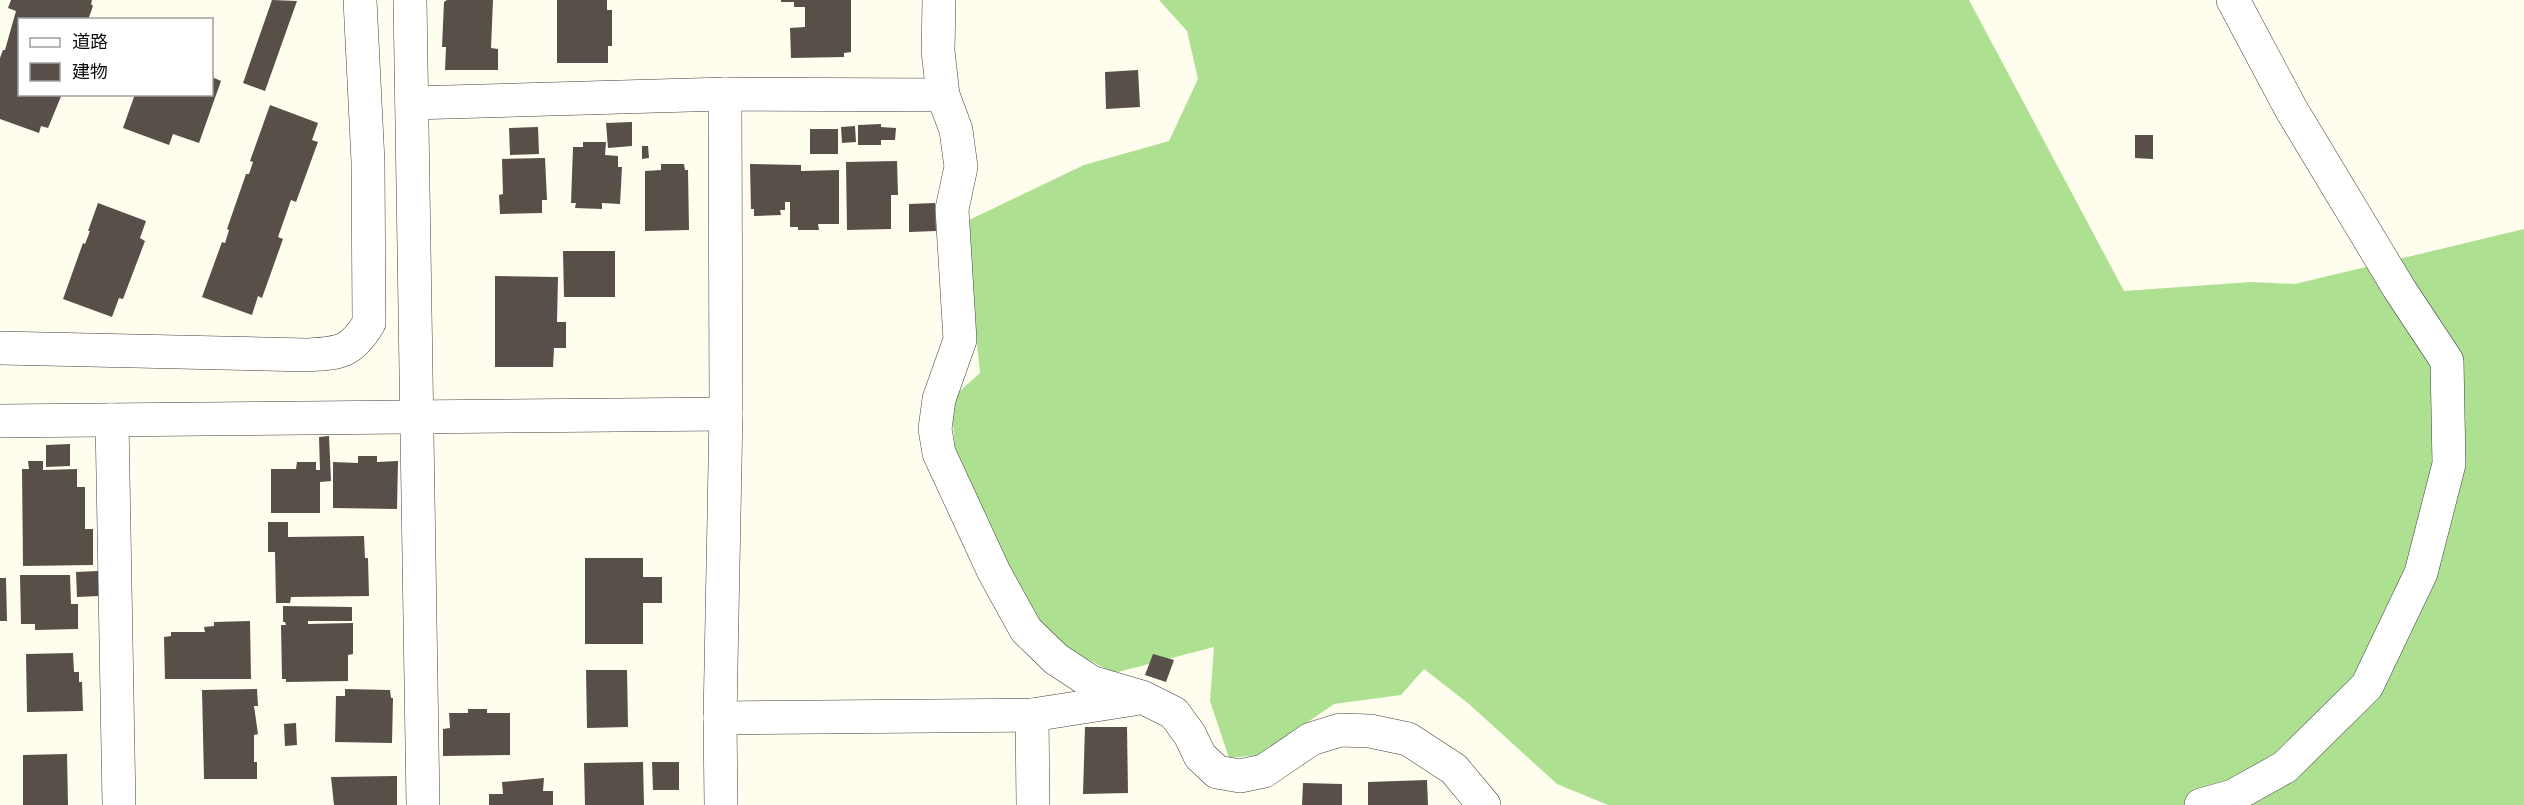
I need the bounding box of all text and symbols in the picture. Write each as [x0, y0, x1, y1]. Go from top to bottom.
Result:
legend [18, 18, 213, 96]
text: 道路 [72, 29, 108, 53]
text: 建物 [72, 59, 108, 83]

